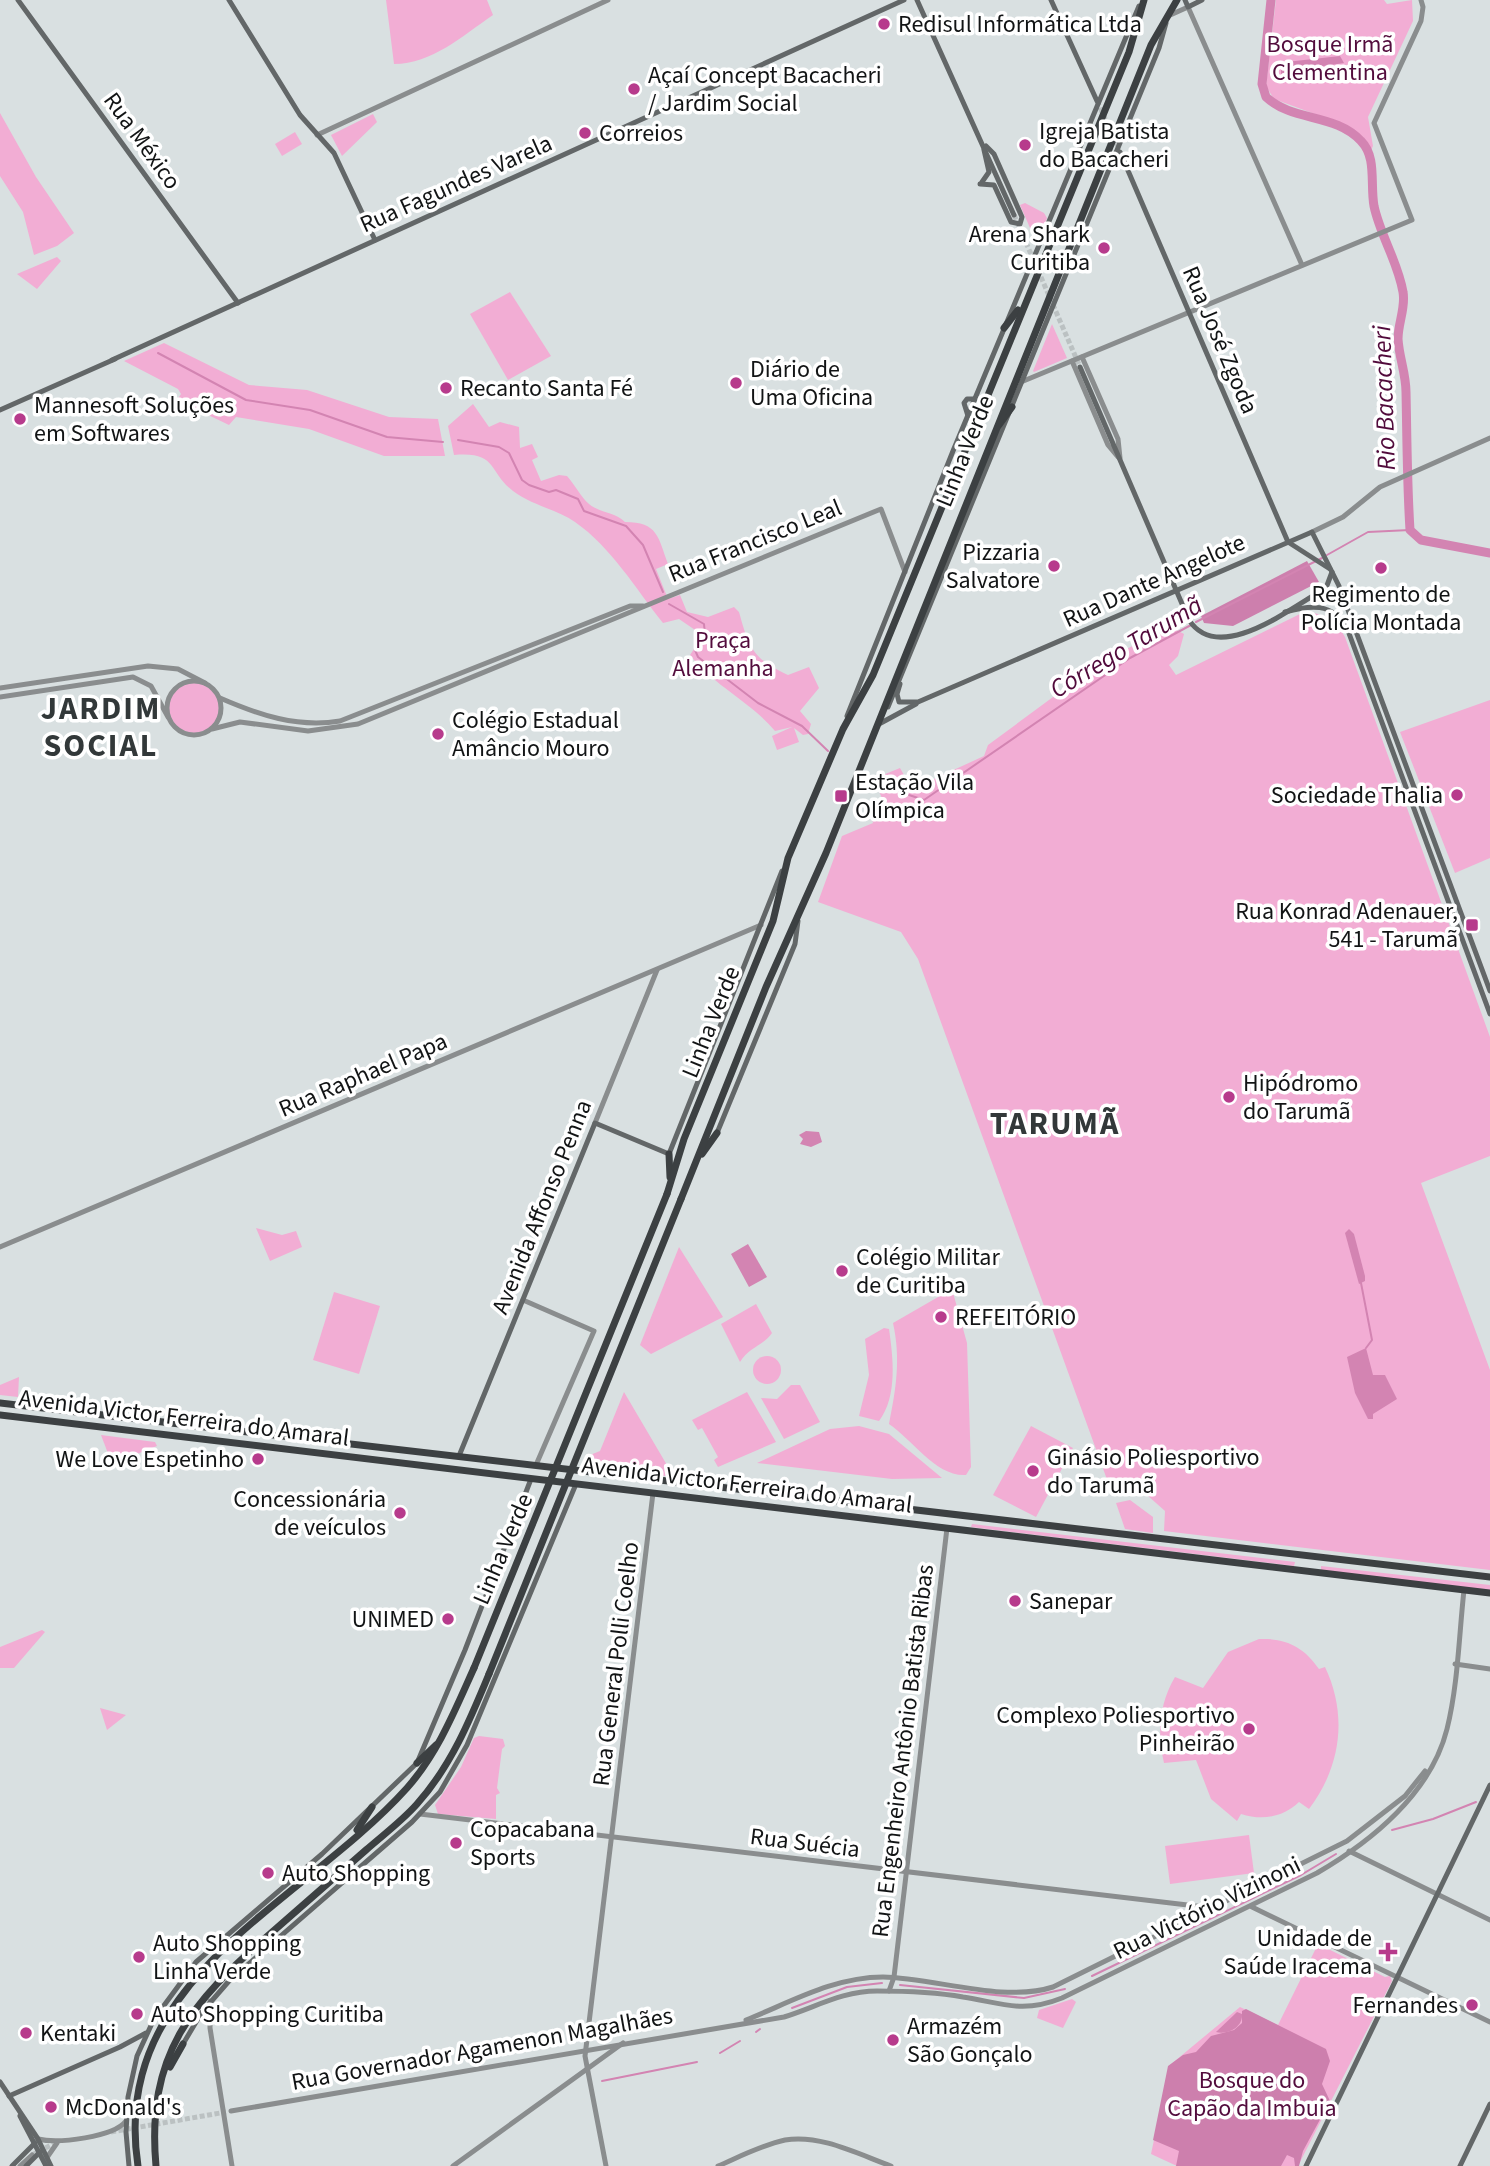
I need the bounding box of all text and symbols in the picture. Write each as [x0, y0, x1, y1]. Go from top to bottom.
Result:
place label: Redisul Informática Ltda [898, 7, 1142, 42]
marker: Redisul Informática Ltda [876, 16, 892, 32]
park label: Bosque Irmã Clementina [1267, 27, 1393, 90]
place label: Açaí Concept Bacacheri / Jardim Social [648, 58, 882, 121]
marker: Açaí Concept Bacacheri / Jardim Social [626, 81, 642, 97]
street label: Rua México [95, 85, 189, 197]
place label: Igreja Batista do Bacacheri [1039, 114, 1169, 177]
place label: Correios [599, 116, 683, 151]
marker: Correios [577, 125, 593, 141]
street label: Rua Fagundes Varela [354, 126, 558, 242]
marker: Igreja Batista do Bacacheri [1017, 137, 1033, 153]
place label: Arena Shark Curitiba [969, 217, 1090, 280]
marker: Arena Shark Curitiba [1096, 240, 1112, 256]
street label: Rua José Zgoda [1173, 261, 1267, 419]
water label: Rio Bacacheri [1363, 324, 1405, 471]
place label: Diário de Uma Oficina [750, 352, 873, 415]
place label: Recanto Santa Fé [460, 371, 633, 406]
marker: Diário de Uma Oficina [728, 375, 744, 391]
marker: Recanto Santa Fé [438, 380, 454, 396]
place label: Mannesoft Soluções em Softwares [34, 388, 234, 451]
street label: Linha Verde [927, 390, 1003, 512]
marker: Mannesoft Soluções em Softwares [12, 411, 28, 427]
street label: Rua Francisco Leal [663, 490, 847, 592]
street label: Rua Dante Angelote [1057, 525, 1251, 637]
place label: Pizzaria Salvatore [946, 535, 1040, 598]
marker: Pizzaria Salvatore [1046, 558, 1062, 574]
marker: Regimento de Polícia Montada [1373, 560, 1389, 576]
place label: Regimento de Polícia Montada [1301, 577, 1461, 640]
water label: Córrego Tarumã [1043, 587, 1209, 707]
park label: Praça Alemanha [672, 623, 774, 686]
district label: JARDIM SOCIAL [41, 686, 161, 769]
place label: Colégio Estadual Amâncio Mouro [452, 703, 619, 766]
marker: Colégio Estadual Amâncio Mouro [430, 726, 446, 742]
place label: Estação Vila Olímpica [855, 765, 974, 828]
place label: Sociedade Thalia [1271, 778, 1443, 813]
marker: Sociedade Thalia [1449, 787, 1465, 803]
marker: Estação Vila Olímpica [833, 788, 849, 804]
place label: Rua Konrad Adenauer, 541 - Tarumã [1235, 894, 1458, 957]
marker: Rua Konrad Adenauer, 541 - Tarumã [1464, 917, 1480, 933]
street label: Linha Verde [673, 961, 749, 1083]
street label: Rua Raphael Papa [273, 1024, 453, 1126]
place label: Hipódromo do Tarumã [1243, 1066, 1358, 1129]
marker: Hipódromo do Tarumã [1221, 1089, 1237, 1105]
street label: Avenida Affonso Penna [483, 1094, 601, 1320]
district label: TARUMÃ [990, 1101, 1120, 1147]
place label: Colégio Militar de Curitiba [856, 1240, 1000, 1303]
marker: Colégio Militar de Curitiba [834, 1263, 850, 1279]
place label: REFEITÓRIO [955, 1300, 1076, 1335]
marker: REFEITÓRIO [933, 1309, 949, 1325]
street label: Avenida Victor Ferreira do Amaral [17, 1380, 351, 1456]
place label: Ginásio Poliesportivo do Tarumã [1047, 1440, 1260, 1503]
place label: We Love Espetinho [55, 1442, 244, 1477]
street label: Avenida Victor Ferreira do Amaral [580, 1447, 914, 1523]
marker: We Love Espetinho [250, 1451, 266, 1467]
marker: Ginásio Poliesportivo do Tarumã [1025, 1463, 1041, 1479]
place label: Concessionária de veículos [233, 1482, 386, 1545]
street label: Linha Verde [464, 1488, 542, 1610]
marker: Concessionária de veículos [392, 1505, 408, 1521]
street label: Rua General Polli Coelho [584, 1540, 648, 1788]
street label: Rua Engenheiro Antônio Batista Ribas [863, 1563, 943, 1939]
place label: Sanepar [1029, 1584, 1113, 1619]
marker: Sanepar [1007, 1593, 1023, 1609]
place label: UNIMED [352, 1602, 434, 1637]
marker: UNIMED [440, 1611, 456, 1627]
place label: Complexo Poliesportivo Pinheirão [996, 1698, 1235, 1761]
marker: Complexo Poliesportivo Pinheirão [1241, 1721, 1257, 1737]
place label: Copacabana Sports [470, 1812, 595, 1875]
street label: Rua Suécia [748, 1819, 862, 1867]
marker: Copacabana Sports [448, 1835, 464, 1851]
street label: Rua Victório Vizinoni [1107, 1847, 1307, 1969]
place label: Auto Shopping [282, 1856, 430, 1891]
marker: Auto Shopping [260, 1865, 276, 1881]
place label: Unidade de Saúde Iracema [1224, 1921, 1372, 1984]
place label: Auto Shopping Linha Verde [153, 1926, 301, 1989]
marker: Unidade de Saúde Iracema [1378, 1942, 1398, 1962]
marker: Auto Shopping Linha Verde [131, 1949, 147, 1965]
place label: Fernandes [1353, 1988, 1458, 2023]
place label: Auto Shopping Curitiba [151, 1997, 384, 2032]
marker: Fernandes [1464, 1997, 1480, 2013]
street label: Rua Governador Agamenon Magalhães [289, 1998, 675, 2100]
marker: Auto Shopping Curitiba [129, 2006, 145, 2022]
place label: Armazém São Gonçalo [907, 2009, 1033, 2072]
place label: Kentaki [40, 2016, 116, 2051]
marker: Kentaki [18, 2025, 34, 2041]
marker: Armazém São Gonçalo [885, 2032, 901, 2048]
park label: Bosque do Capão da Imbuia [1167, 2063, 1337, 2126]
place label: McDonald's [65, 2090, 181, 2125]
marker: McDonald's [43, 2099, 59, 2115]

